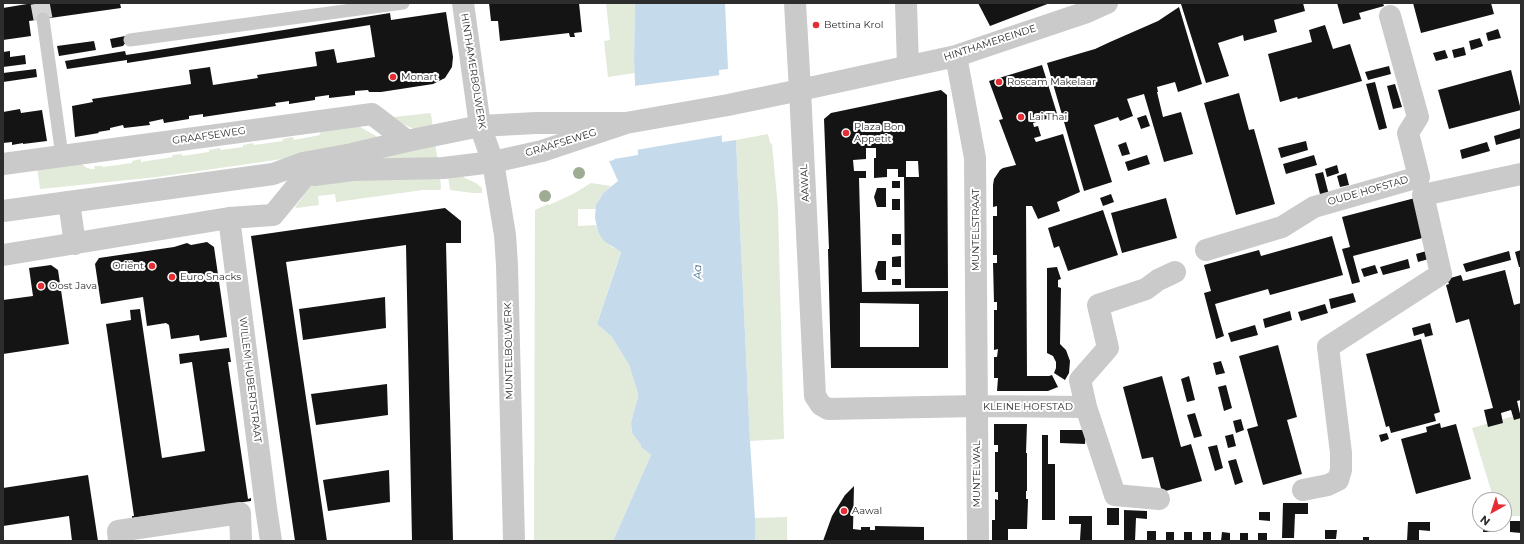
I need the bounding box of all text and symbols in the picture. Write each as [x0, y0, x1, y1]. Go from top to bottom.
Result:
street label: HINTHAMERBOLWERK [458, 12, 488, 130]
place label: Bettina Krol [824, 19, 883, 31]
marker: Bettina Krol [811, 20, 821, 30]
street label: HINTHAMEREINDE [942, 22, 1038, 64]
place label: Monart [401, 71, 438, 83]
marker: Monart [388, 72, 398, 82]
place label: Roscam Makelaar [1007, 76, 1096, 88]
marker: Roscam Makelaar [994, 77, 1004, 87]
place label: Lai Thai [1029, 111, 1067, 123]
marker: Lai Thai [1016, 112, 1026, 122]
place label: Plaza Bon Appetit [854, 121, 904, 144]
street label: GRAAFSEWEG [172, 125, 246, 147]
street label: GRAAFSEWEG [524, 126, 598, 160]
marker: Plaza Bon Appetit [841, 128, 851, 138]
street label: AAWAL [798, 164, 812, 202]
street label: OUDE HOFSTAD [1326, 174, 1410, 208]
street label: MUNTELSTRAAT [970, 189, 982, 271]
place label: Oriënt [112, 260, 144, 272]
marker: Oriënt [147, 261, 157, 271]
water label: Aa [691, 264, 705, 280]
place label: Euro Snacks [180, 271, 241, 283]
marker: Euro Snacks [167, 272, 177, 282]
place label: Oost Java [49, 280, 97, 292]
marker: Oost Java [36, 281, 46, 291]
street label: MUNTELBOLWERK [502, 302, 516, 400]
street label: WILLEM HUBERTSTRAAT [236, 316, 264, 444]
street label: KLEINE HOFSTAD [983, 401, 1073, 413]
street label: MUNTELWAL [971, 440, 983, 508]
north arrow [1472, 492, 1512, 532]
place label: Aawal [852, 505, 882, 517]
marker: Aawal [839, 506, 849, 516]
text: N [1477, 512, 1493, 529]

